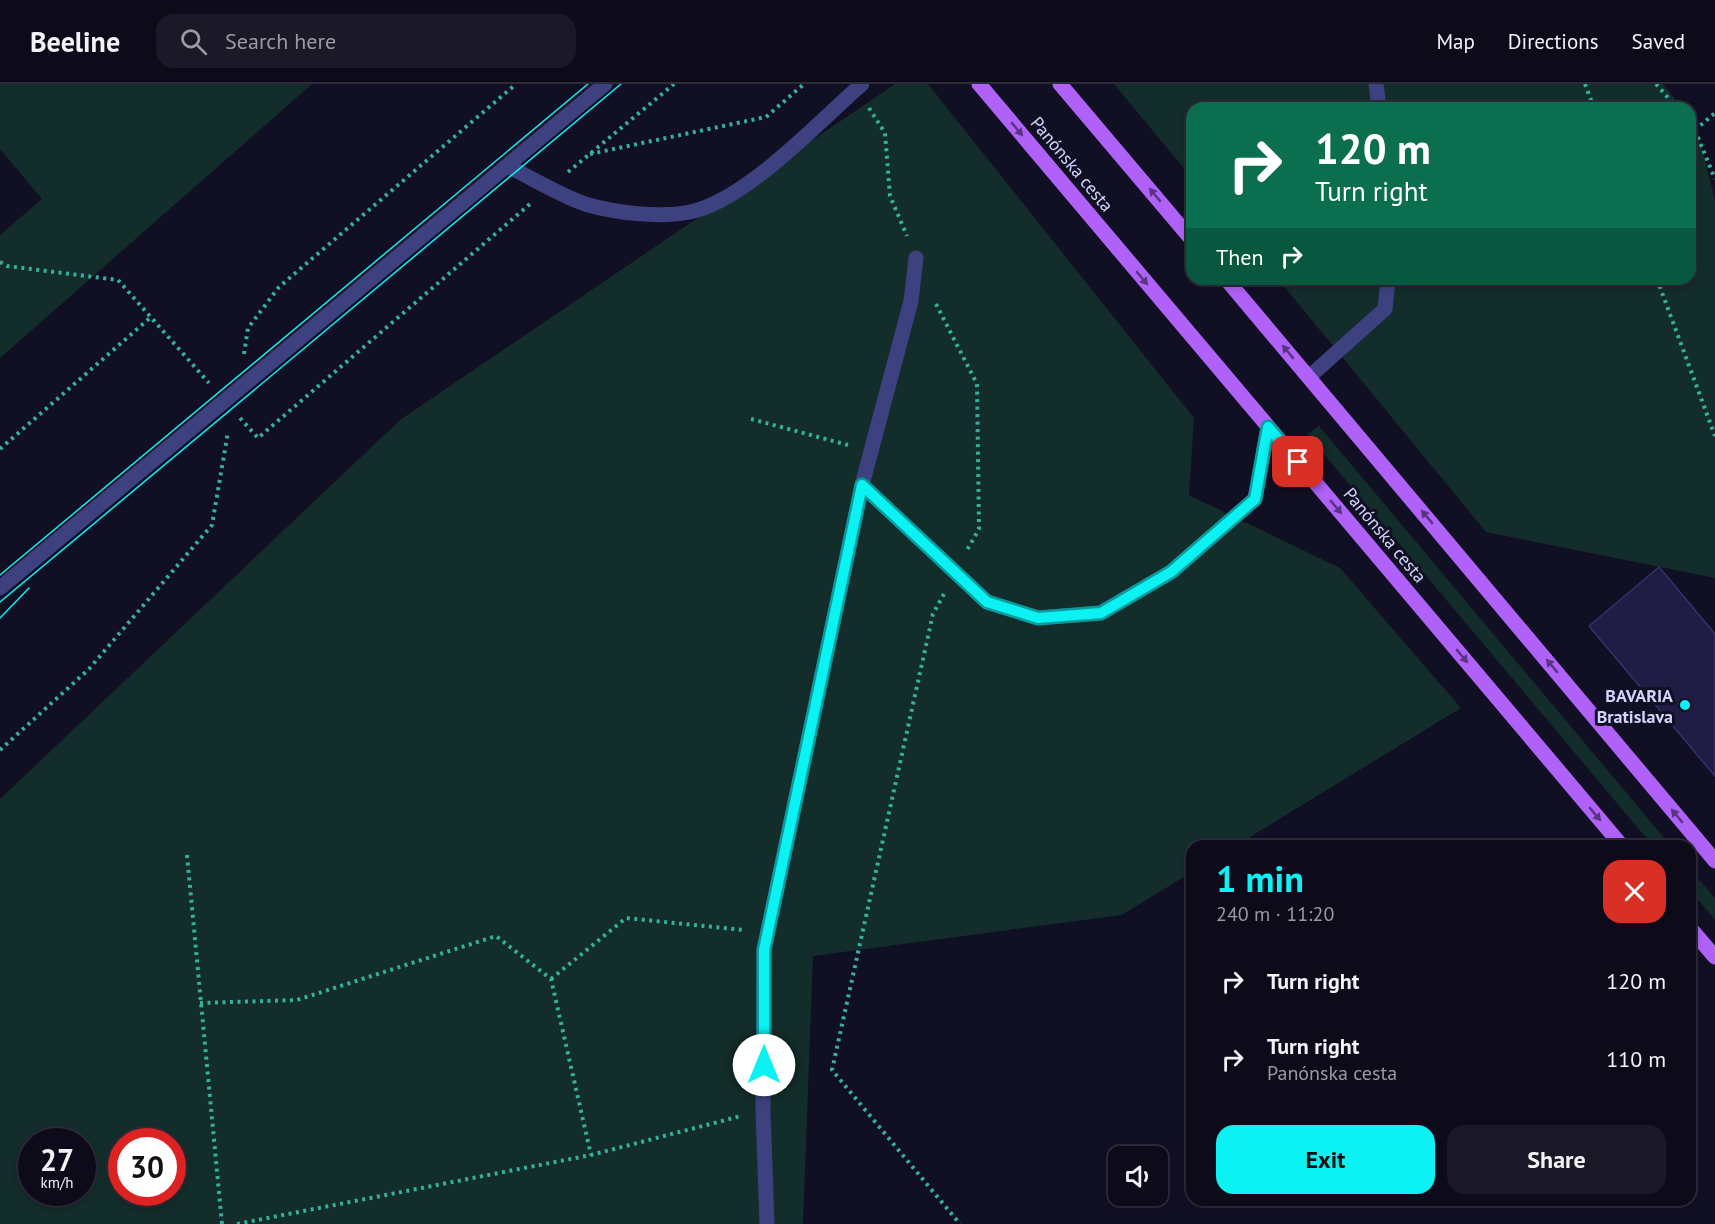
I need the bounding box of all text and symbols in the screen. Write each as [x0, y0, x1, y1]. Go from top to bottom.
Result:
search box [156, 14, 576, 68]
text: Beeline [30, 23, 120, 60]
icon: search [177, 25, 210, 58]
text: Search here [225, 27, 336, 55]
text: Map [1436, 28, 1475, 55]
text: Directions [1508, 28, 1599, 55]
text: Saved [1632, 28, 1685, 55]
street label: Panónska cesta [1026, 112, 1118, 216]
one-way arrow [1010, 121, 1023, 136]
text: 120 m [1315, 121, 1431, 176]
icon: right [1216, 126, 1294, 204]
text: Turn right [1315, 174, 1428, 208]
one-way arrow [1148, 187, 1161, 203]
icon: right [1275, 240, 1308, 273]
text: Then [1216, 243, 1263, 271]
one-way arrow [1136, 270, 1149, 286]
one-way arrow [1281, 344, 1294, 360]
pin [1272, 436, 1323, 487]
icon: arrive [1281, 445, 1314, 478]
street label: Panónska cesta [1339, 483, 1431, 587]
one-way arrow [1329, 499, 1342, 514]
one-way arrow [1420, 509, 1433, 525]
one-way arrow [1455, 648, 1468, 663]
one-way arrow [1546, 659, 1559, 674]
place label: BAVARIA Bratislava [1597, 684, 1673, 728]
marker: BAVARIA Bratislava [1678, 698, 1692, 712]
one-way arrow [1589, 806, 1602, 822]
one-way arrow [1671, 808, 1684, 824]
text: 1 min [1216, 855, 1304, 902]
button: close [1603, 860, 1666, 923]
text: 240 m · 11:20 [1216, 901, 1334, 927]
icon: right [1216, 965, 1249, 998]
text: Turn right [1267, 967, 1359, 995]
text: 120 m [1606, 967, 1666, 995]
text: Turn right [1267, 1032, 1359, 1060]
position arrow [732, 1033, 796, 1097]
icon: right [1216, 1043, 1249, 1076]
text: 110 m [1606, 1045, 1666, 1073]
text: Panónska cesta [1267, 1060, 1397, 1086]
button: Exit [1216, 1125, 1435, 1194]
button: Share [1447, 1125, 1666, 1194]
speed limit sign: 30 [108, 1128, 186, 1206]
text: 27 [40, 1140, 74, 1179]
map controls [1108, 1146, 1168, 1206]
button: sound [1108, 1146, 1168, 1206]
text: km/h [41, 1173, 73, 1192]

